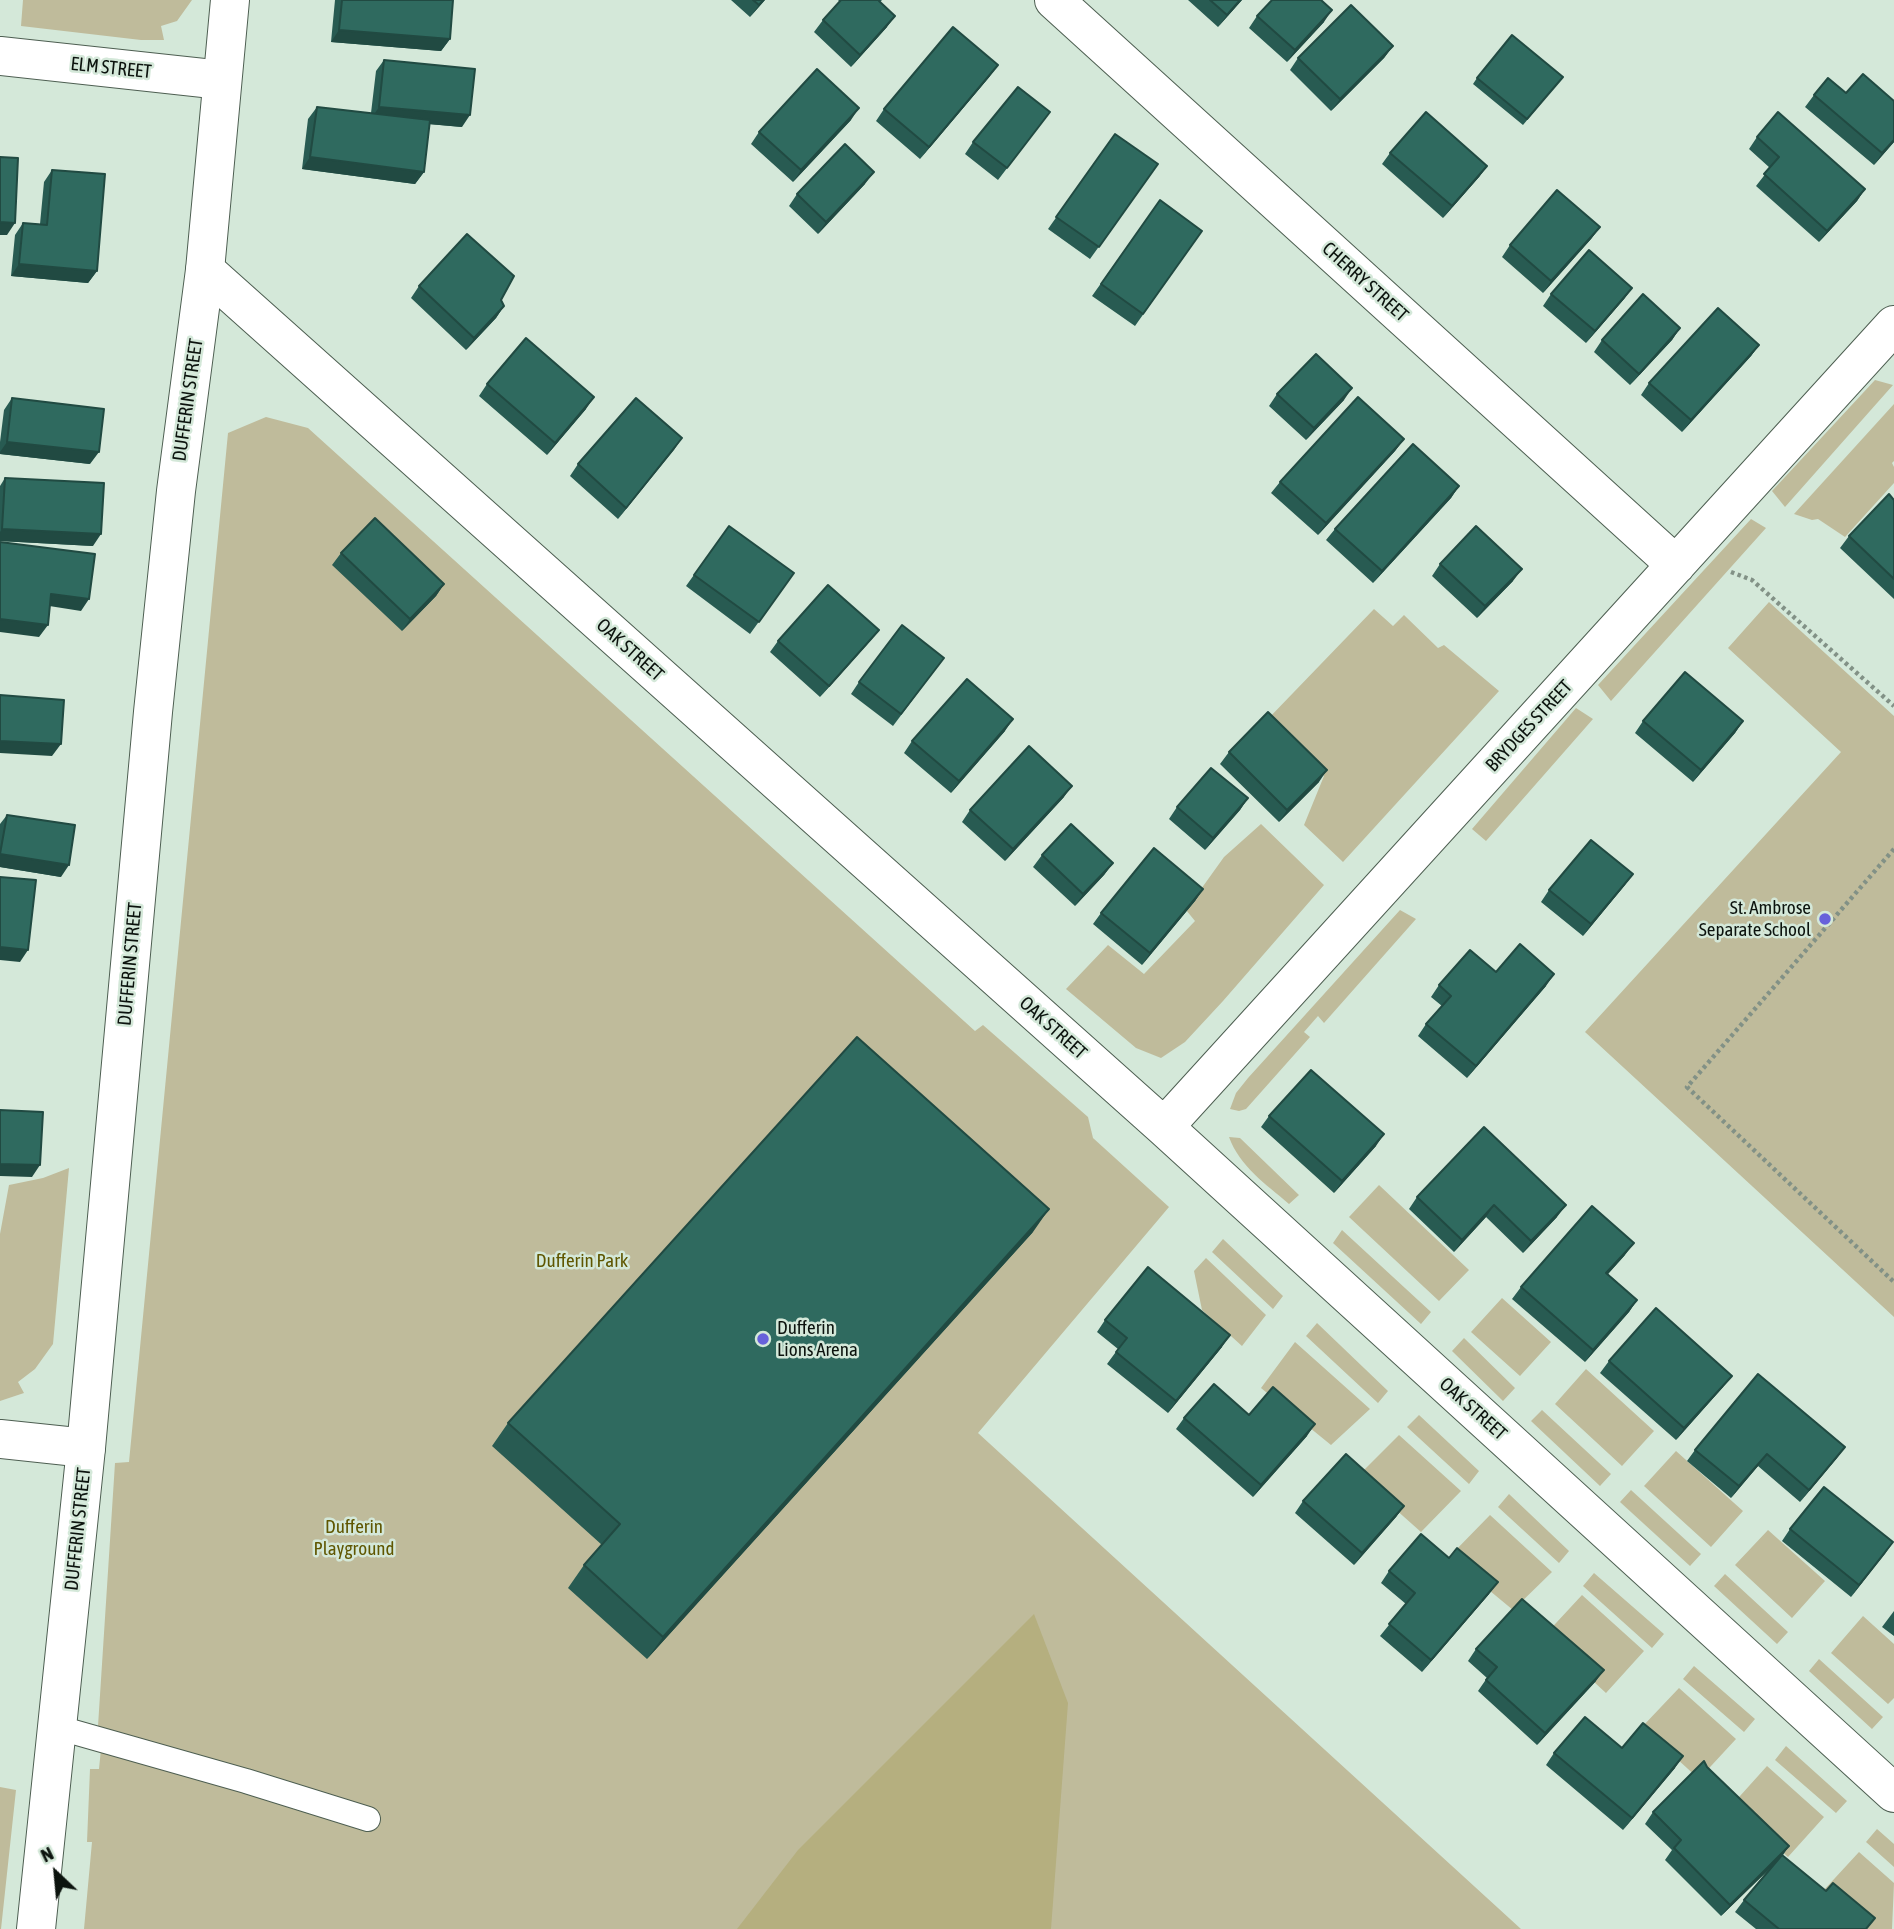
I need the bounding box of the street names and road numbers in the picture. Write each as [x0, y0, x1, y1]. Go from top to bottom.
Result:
street label: ELM STREET [69, 52, 153, 84]
street label: CHERRY STREET [1317, 237, 1413, 327]
street label: DUFFERIN STREET [168, 337, 208, 463]
street label: OAK STREET [592, 614, 668, 686]
street label: BRYDGES STREET [1481, 676, 1577, 776]
street label: DUFFERIN STREET [113, 901, 147, 1027]
street label: OAK STREET [1015, 992, 1091, 1064]
street label: OAK STREET [1435, 1373, 1511, 1445]
street label: DUFFERIN STREET [60, 1466, 96, 1592]

